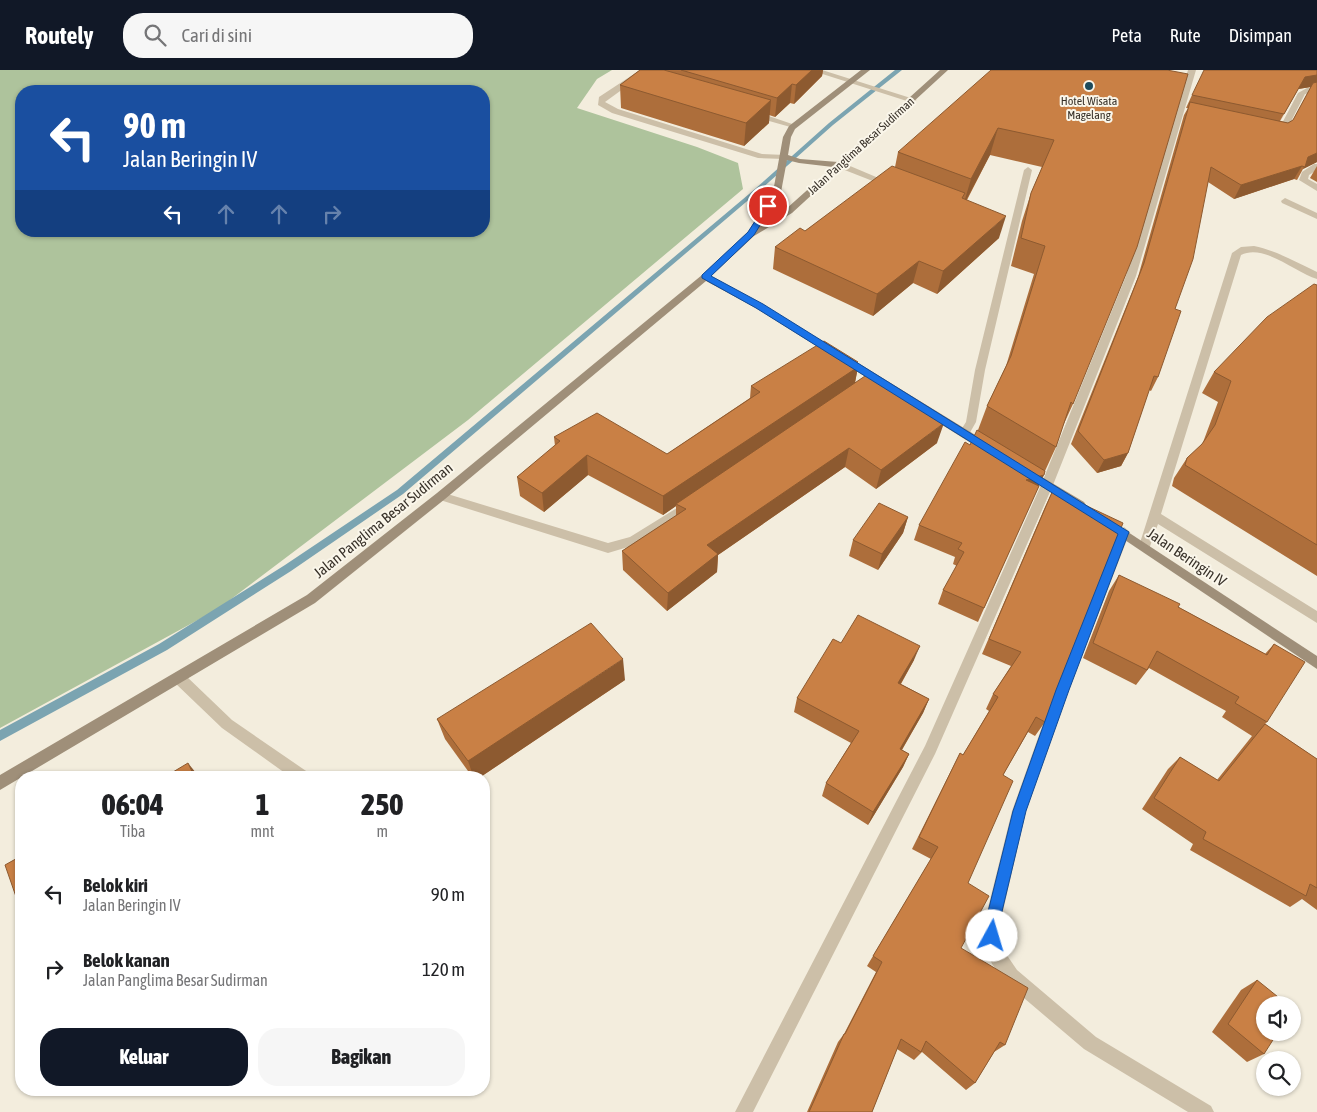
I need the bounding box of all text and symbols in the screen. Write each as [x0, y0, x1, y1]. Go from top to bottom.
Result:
search box [123, 13, 473, 58]
icon: search [141, 21, 169, 49]
text: Routely [25, 22, 93, 49]
text: Cari di sini [181, 24, 252, 46]
text: Peta [1111, 25, 1142, 46]
text: Rute [1170, 25, 1201, 46]
text: Disimpan [1229, 25, 1292, 46]
marker: Hotel Wisata Magelang [1083, 80, 1095, 92]
street label: Jalan Panglima Besar Sudirman [805, 94, 917, 198]
place label: Hotel Wisata Magelang [1061, 94, 1117, 122]
icon: left [40, 105, 105, 170]
text: 90 m [123, 105, 186, 145]
text: Jalan Beringin IV [123, 146, 257, 172]
pin [747, 185, 789, 227]
icon: arrive [754, 192, 782, 220]
icon: left [159, 200, 187, 228]
icon: ahead [212, 200, 240, 228]
icon: ahead [265, 200, 293, 228]
icon: right [318, 200, 346, 228]
street label: Jalan Panglima Besar Sudirman [310, 459, 456, 581]
street label: Jalan Beringin IV [1144, 524, 1230, 590]
text: 06:04 [102, 787, 164, 821]
text: 1 [255, 787, 270, 821]
text: 250 [361, 787, 403, 821]
text: Tiba [120, 822, 145, 840]
text: mnt [251, 822, 274, 840]
text: m [376, 822, 388, 840]
text: Belok kiri [83, 874, 148, 896]
icon: left [40, 880, 68, 908]
text: 90 m [431, 883, 465, 905]
text: Jalan Beringin IV [83, 896, 181, 914]
position arrow [965, 909, 1017, 961]
text: Belok kanan [83, 949, 170, 971]
icon: right [40, 955, 68, 983]
text: 120 m [422, 958, 465, 980]
text: Jalan Panglima Besar Sudirman [83, 971, 268, 989]
map controls [1256, 996, 1301, 1096]
button: sound [1256, 996, 1301, 1041]
button: Keluar [40, 1028, 248, 1086]
button: Bagikan [258, 1028, 465, 1086]
button: search [1256, 1051, 1301, 1096]

